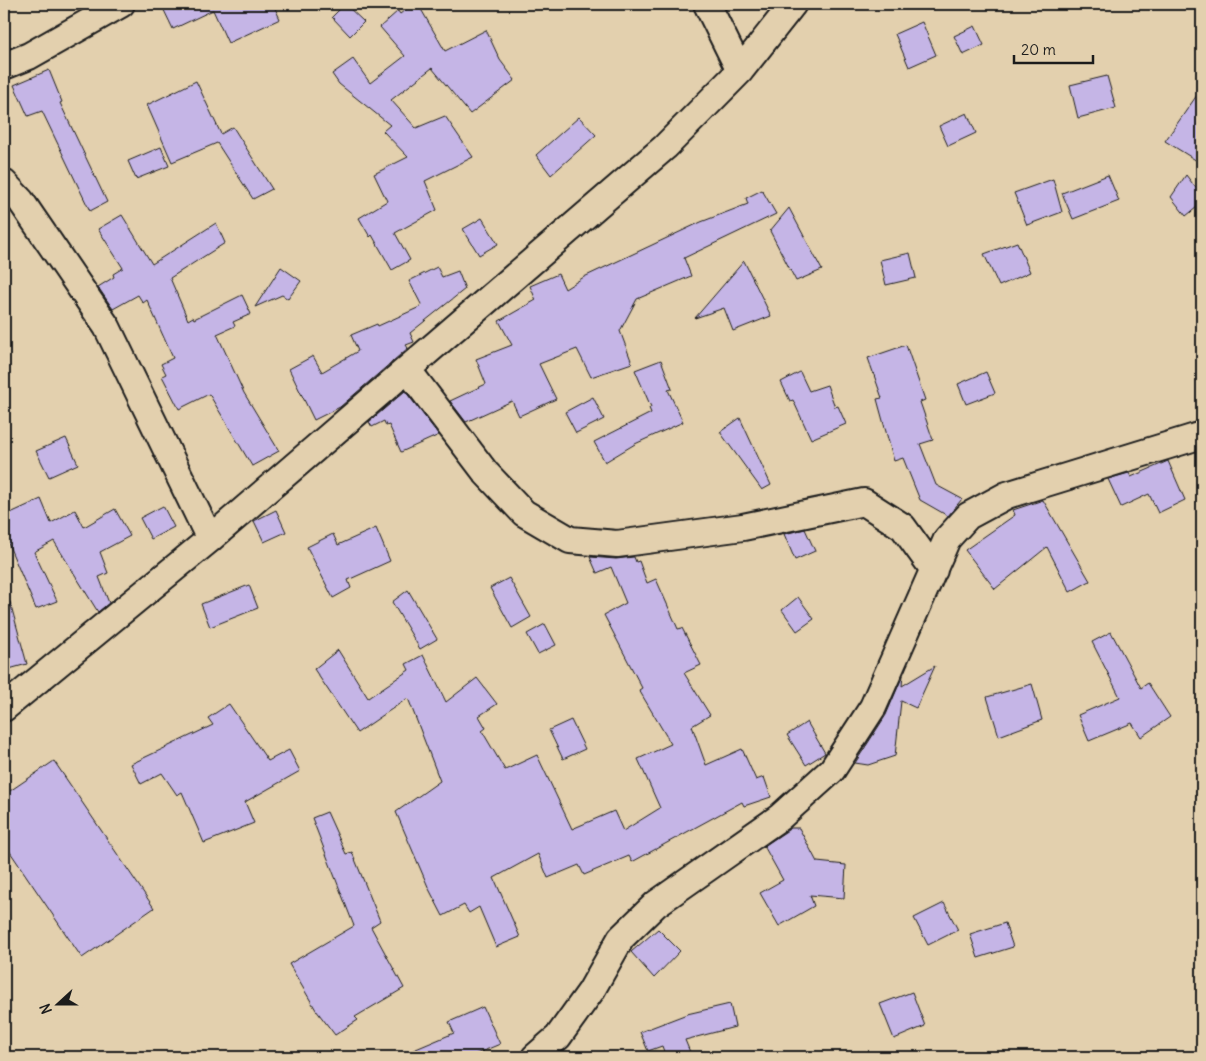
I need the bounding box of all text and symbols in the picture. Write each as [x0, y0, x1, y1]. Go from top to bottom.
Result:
scale bar [1014, 32, 1092, 64]
text: 20 m [1021, 40, 1056, 59]
north arrow [32, 978, 82, 1028]
text: N [36, 1001, 56, 1016]

